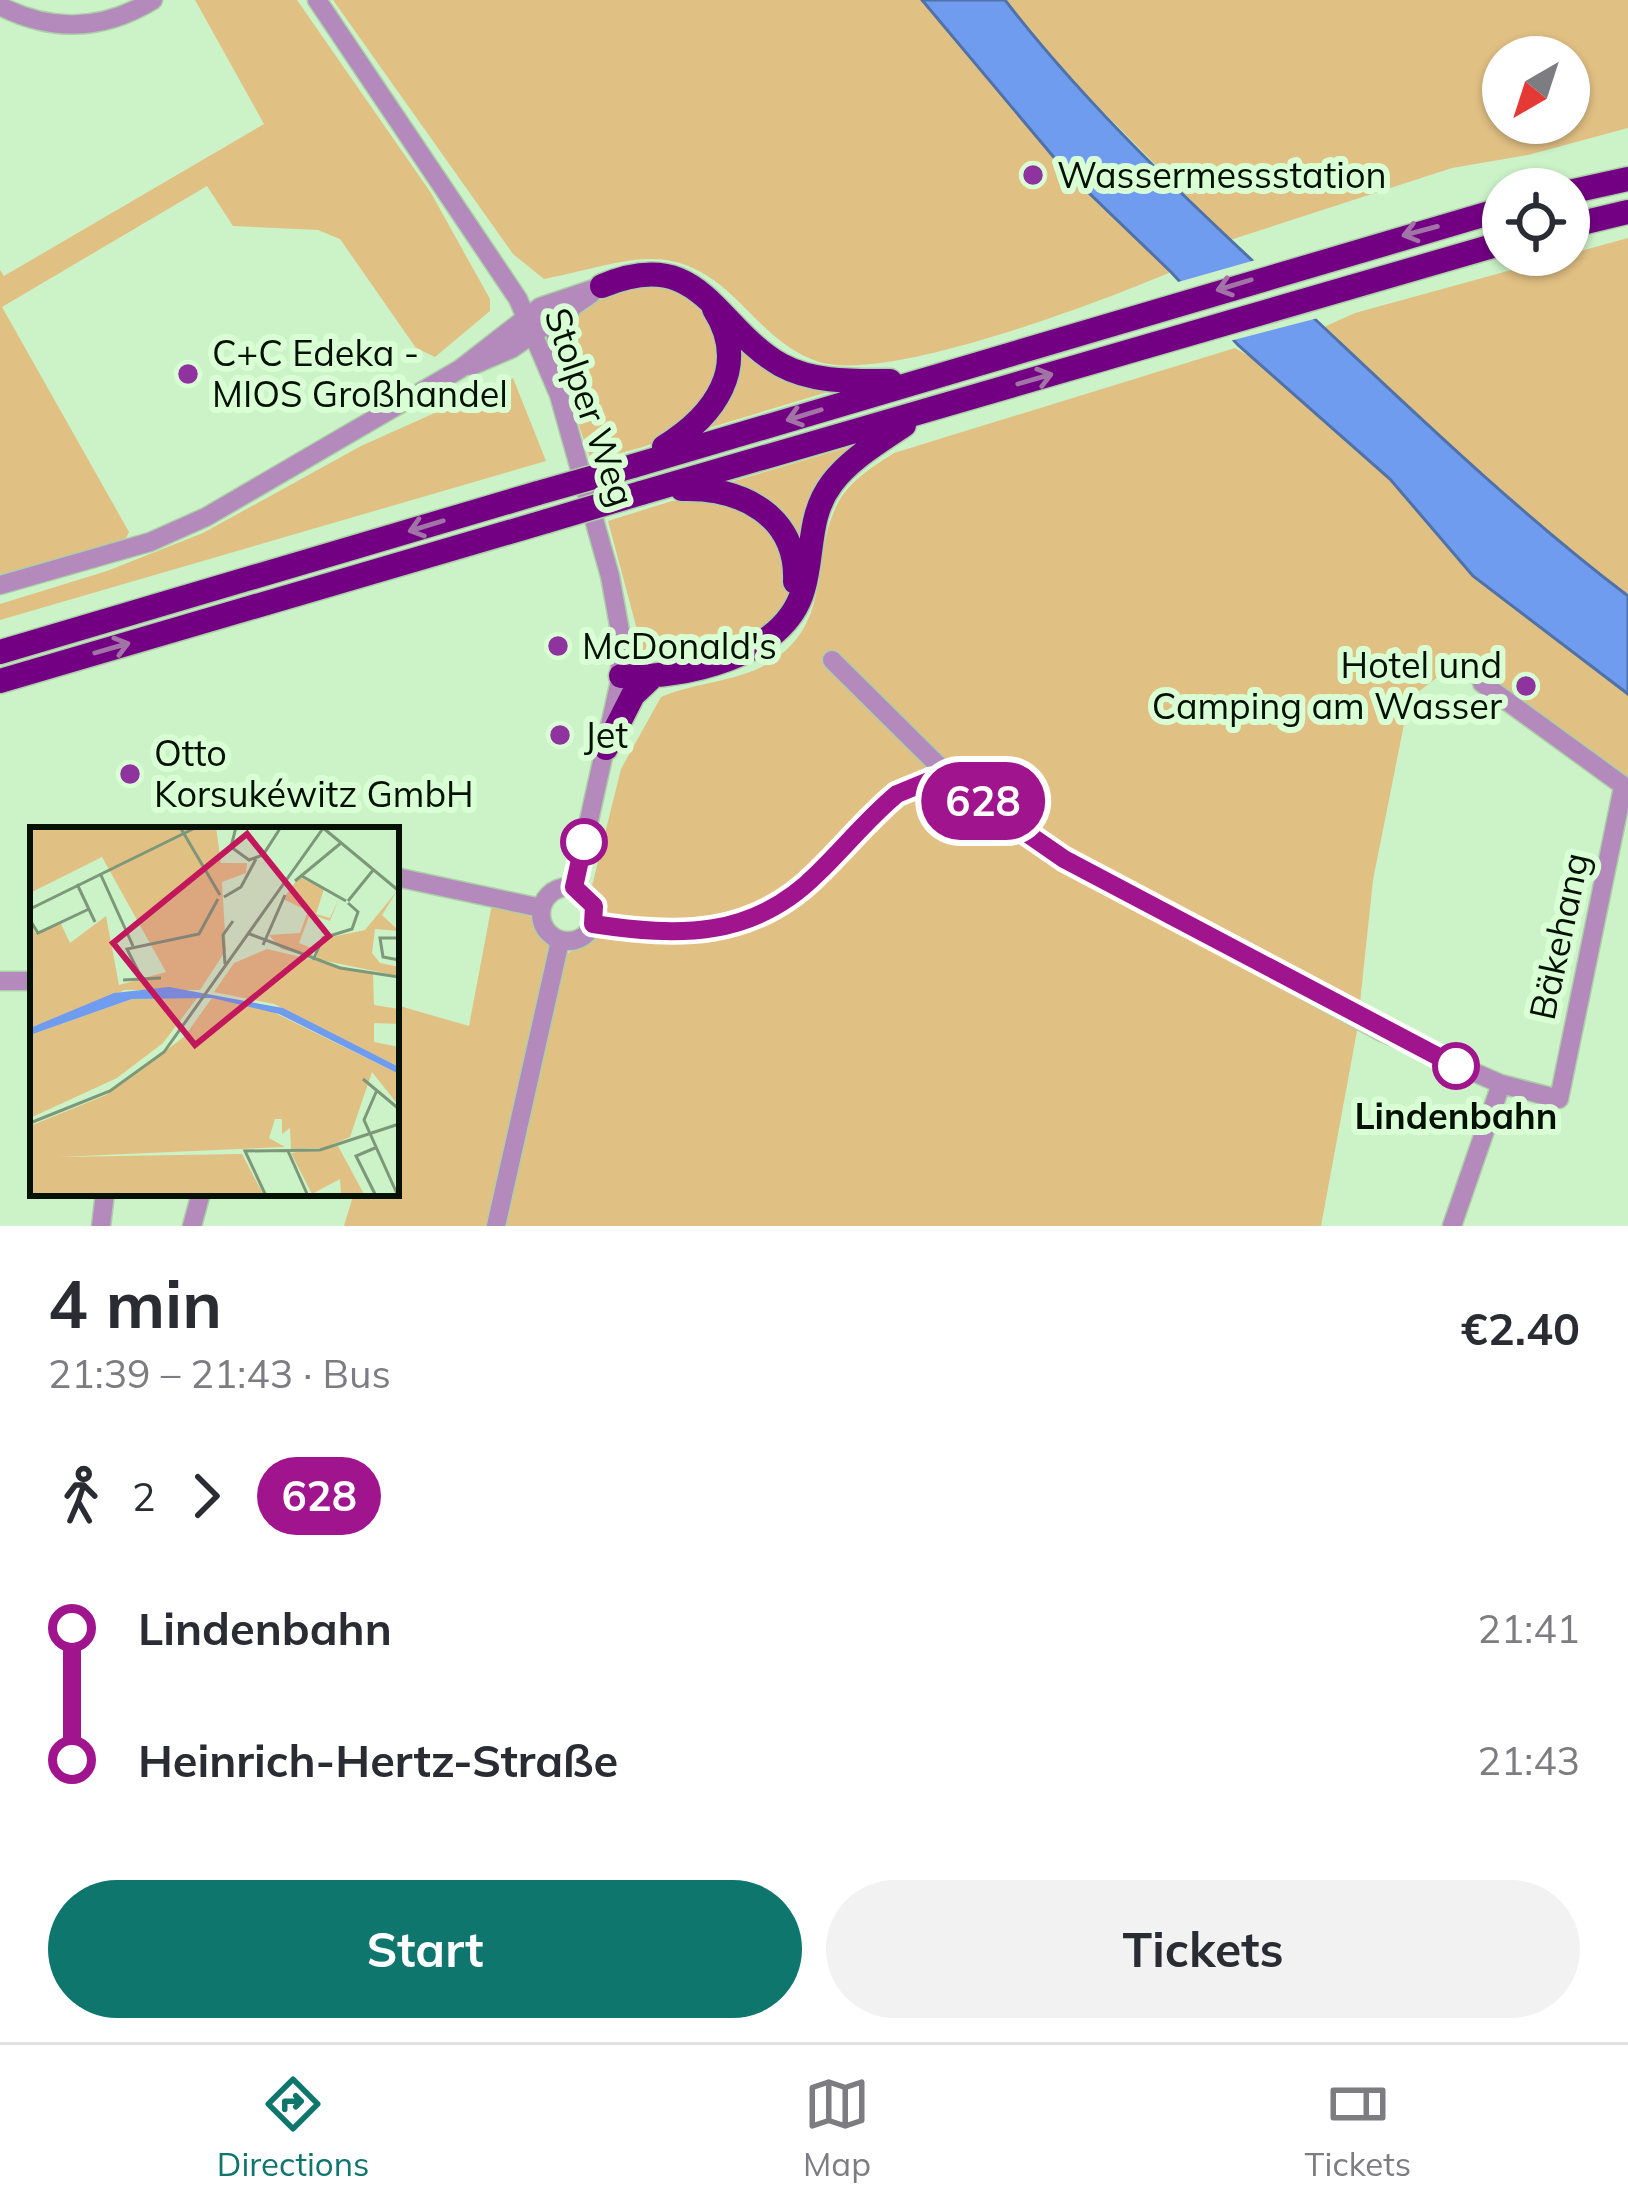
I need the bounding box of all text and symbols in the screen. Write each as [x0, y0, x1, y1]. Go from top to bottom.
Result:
north arrow [1482, 36, 1590, 144]
map controls [1482, 36, 1590, 276]
place label: Wassermessstation [1057, 152, 1387, 197]
marker: Wassermessstation [1020, 162, 1046, 188]
button: locate [1482, 168, 1590, 276]
one-way arrow [1401, 222, 1439, 244]
one-way arrow [1216, 275, 1254, 297]
street label: Stolper Weg [536, 302, 645, 512]
place label: C+C Edeka - MIOS Großhandel [212, 330, 508, 416]
marker: C+C Edeka - MIOS Großhandel [175, 361, 201, 387]
one-way arrow [1015, 367, 1053, 389]
one-way arrow [786, 405, 824, 427]
one-way arrow [408, 516, 446, 538]
place label: McDonald's [582, 623, 777, 668]
marker: McDonald's [545, 633, 571, 659]
one-way arrow [93, 636, 131, 658]
place label: Hotel und Camping am Wasser [1152, 642, 1502, 728]
marker: Hotel und Camping am Wasser [1513, 673, 1539, 699]
place label: Jet [584, 712, 628, 757]
marker: Jet [547, 722, 573, 748]
place label: Otto Korsukéwitz GmbH [154, 730, 474, 816]
marker: Otto Korsukéwitz GmbH [117, 761, 143, 787]
line badge: 628 [914, 762, 1052, 840]
text: 628 [945, 774, 1021, 827]
unlabelled marker [562, 820, 606, 864]
inset map [30, 827, 399, 1196]
street label: Bäkehang [1519, 848, 1598, 1023]
marker: Lindenbahn [1434, 1044, 1478, 1088]
place label: Lindenbahn [1354, 1093, 1558, 1138]
text: 4 min [48, 1262, 222, 1345]
text: €2.40 [1461, 1300, 1580, 1356]
text: 21:39 – 21:43 · Bus [48, 1349, 391, 1398]
icon: walk [48, 1463, 114, 1529]
icon: forward [173, 1463, 239, 1529]
text: 628 [281, 1469, 357, 1522]
text: 2 [132, 1472, 155, 1521]
text: Lindenbahn [138, 1600, 392, 1656]
text: 21:41 [1478, 1604, 1580, 1653]
text: Heinrich-Hertz-Straße [138, 1732, 618, 1788]
text: 21:43 [1478, 1736, 1580, 1785]
button: Start [48, 1880, 802, 2018]
button: Tickets [826, 1880, 1580, 2018]
tab: Directions [217, 2071, 369, 2184]
tab: Map [803, 2071, 871, 2184]
tab: Tickets [1305, 2071, 1411, 2184]

